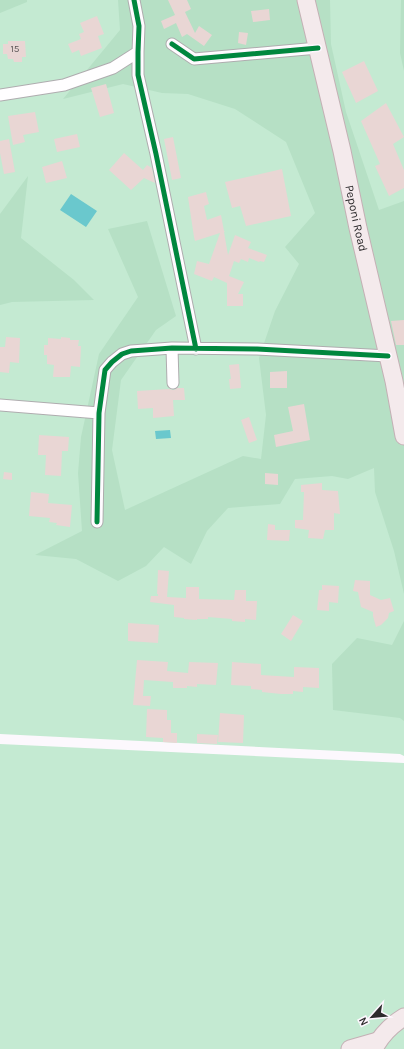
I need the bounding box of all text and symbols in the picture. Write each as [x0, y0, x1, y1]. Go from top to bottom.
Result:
house number: 15 [11, 43, 20, 55]
street label: Peponi Road [342, 184, 370, 253]
north arrow [352, 997, 392, 1037]
text: N [356, 1015, 371, 1028]

